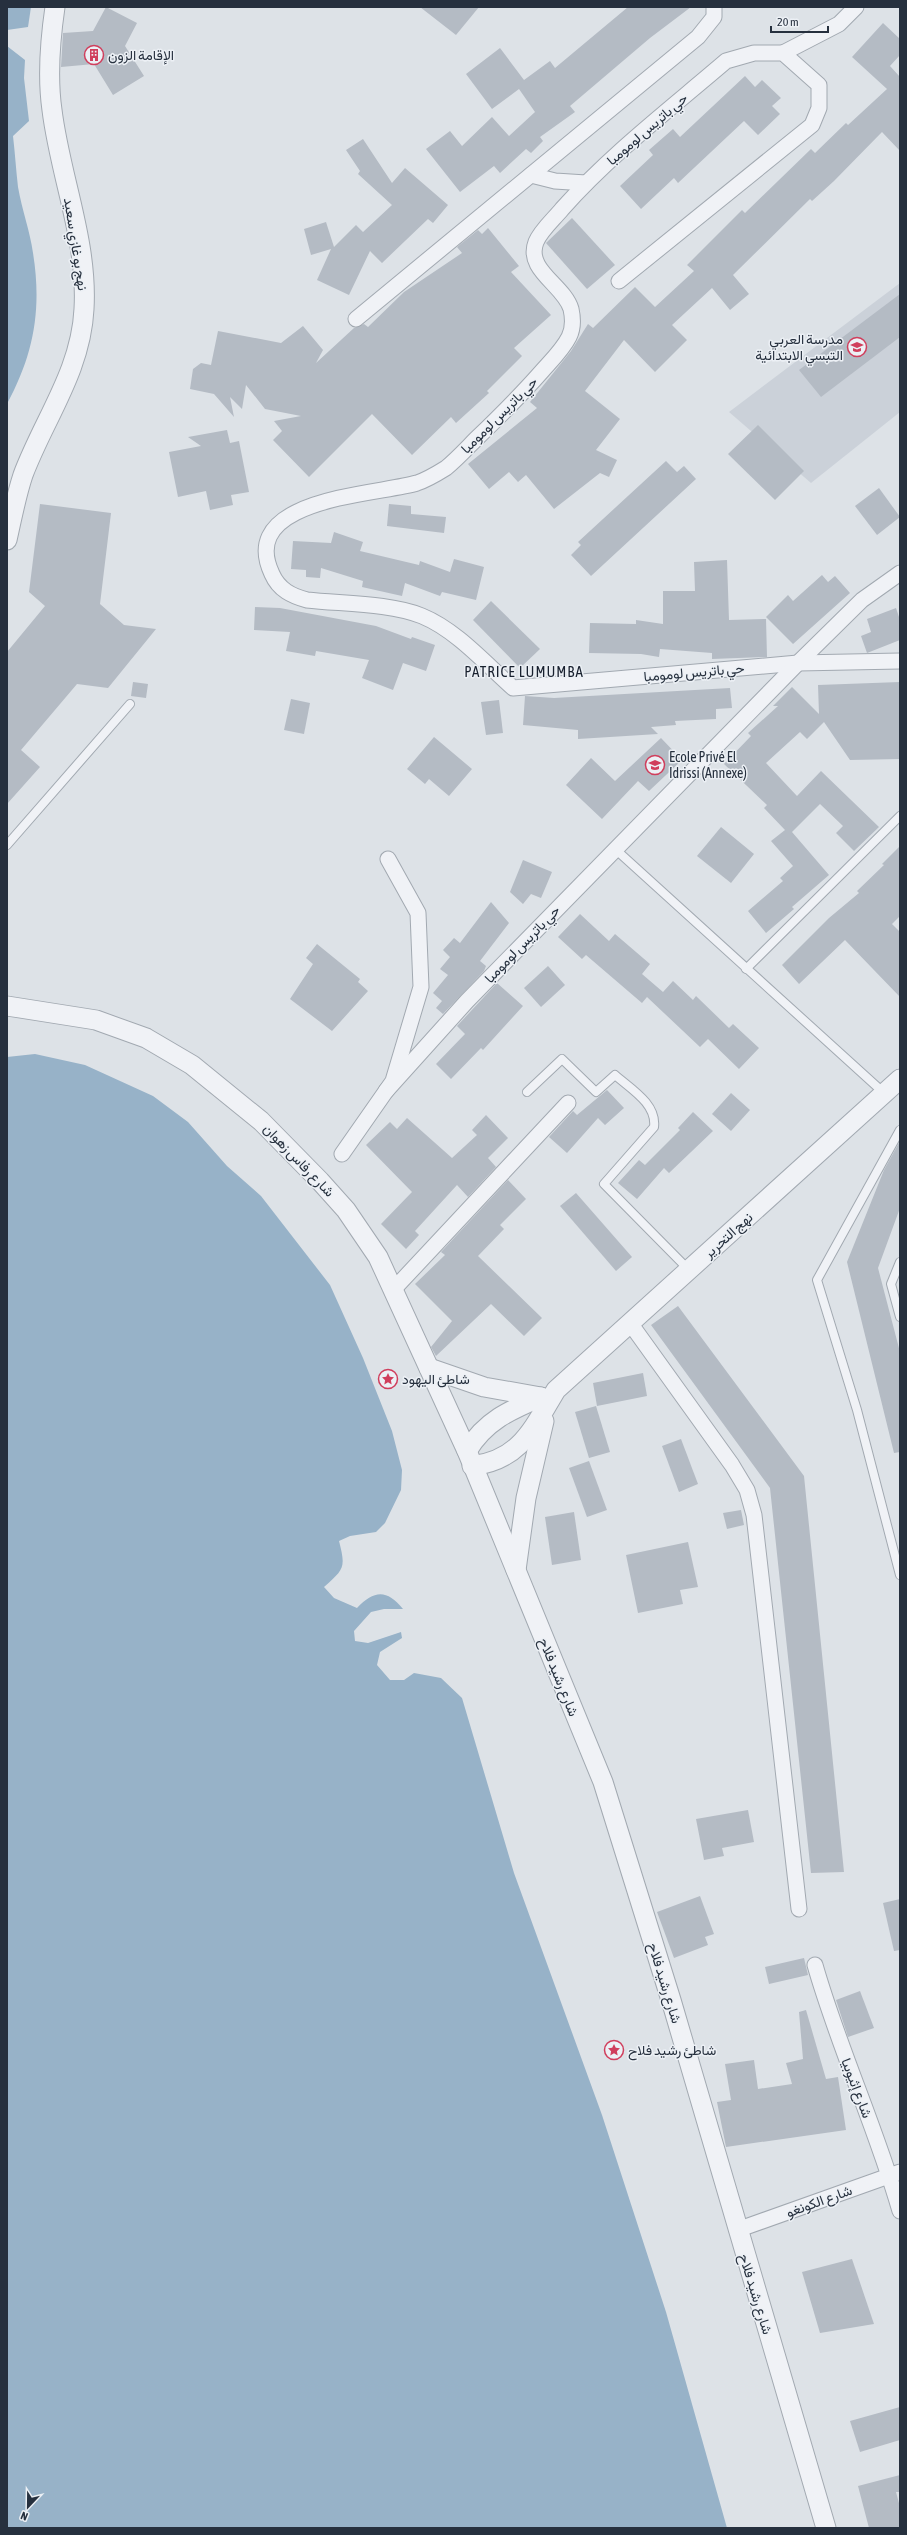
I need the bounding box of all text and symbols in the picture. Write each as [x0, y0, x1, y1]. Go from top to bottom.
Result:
scale bar [771, 8, 828, 34]
text: 20 m [777, 15, 799, 29]
building icon: الإقامة الزون [83, 44, 105, 66]
place label: الإقامة الزون [108, 47, 174, 65]
street label: حي باتريس لومومبا [603, 90, 693, 171]
street label: نهج بو غازي سعيد [57, 196, 91, 292]
place label: مدرسة العربي التبسي الابتدائية [755, 331, 843, 367]
school or university icon: مدرسة العربي التبسي الابتدائية [846, 336, 868, 358]
street label: حي باتريس لومومبا [457, 373, 543, 459]
street label: حي باتريس لومومبا [643, 660, 746, 688]
district label: PATRICE LUMUMBA [464, 663, 584, 680]
place label: Ecole Privé El Idrissi (Annexe) [669, 749, 747, 781]
school or university icon: Ecole Privé El Idrissi (Annexe) [644, 754, 666, 776]
street label: حي باتريس لومومبا [481, 902, 566, 989]
street label: شارع رفاس زهوان [258, 1120, 338, 1202]
street label: نهج التحرير [700, 1209, 758, 1264]
place icon: شاطئ اليهود [377, 1368, 399, 1390]
place label: شاطئ اليهود [402, 1371, 470, 1388]
street label: شارع رشيد فلاح [533, 1635, 582, 1720]
street label: شارع رشيد فلاح [642, 1941, 685, 2026]
place icon: شاطئ رشيد فلاح [603, 2039, 625, 2061]
place label: شاطئ رشيد فلاح [628, 2042, 716, 2061]
street label: شارع إثيوبيا [836, 2056, 876, 2121]
street label: شارع الكونغو [784, 2182, 855, 2223]
street label: شارع رشيد فلاح [733, 2252, 776, 2337]
north arrow [8, 2487, 48, 2527]
text: N [19, 2509, 30, 2523]

